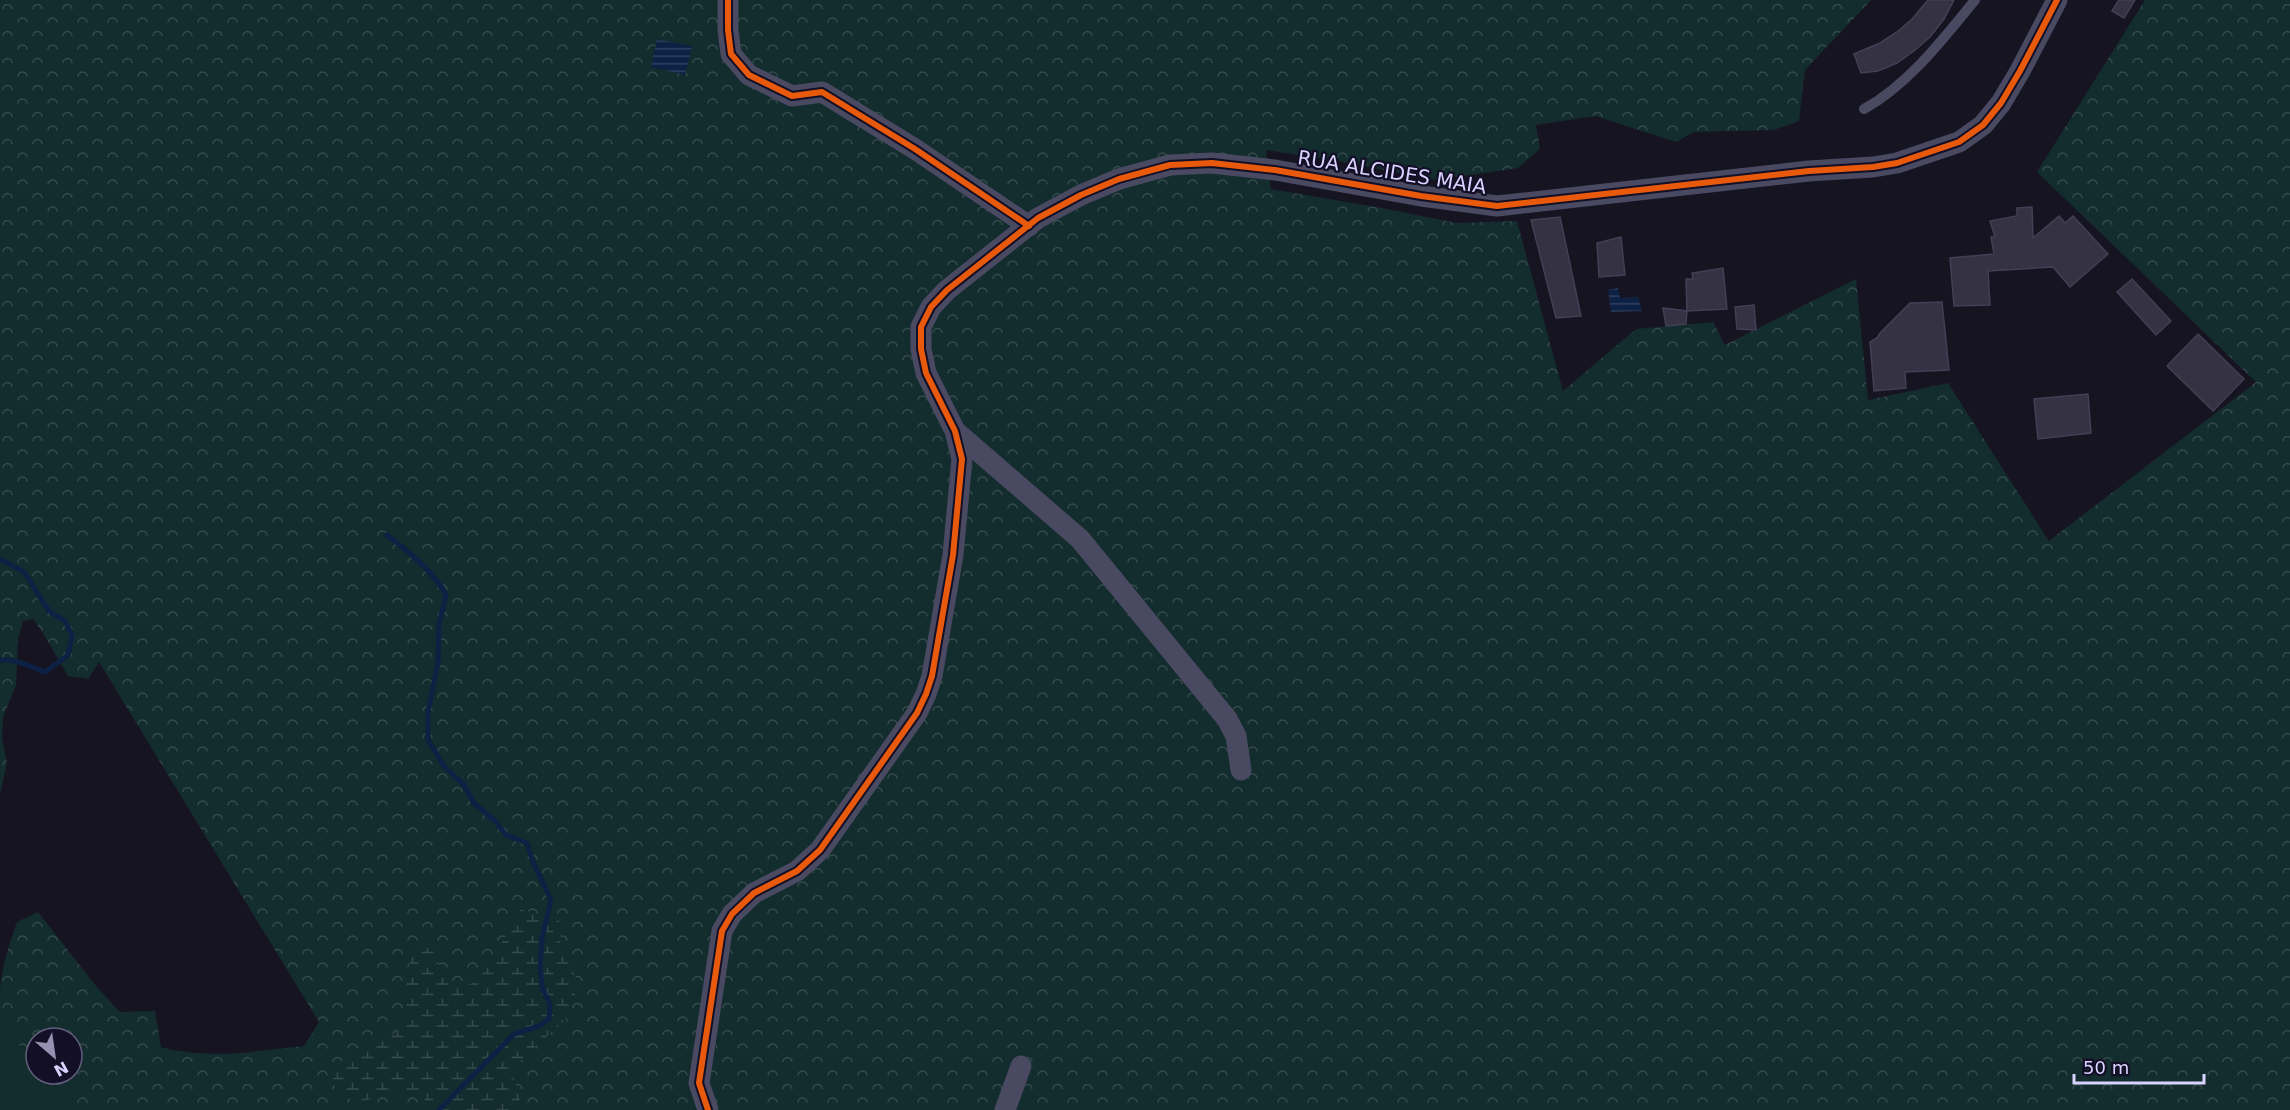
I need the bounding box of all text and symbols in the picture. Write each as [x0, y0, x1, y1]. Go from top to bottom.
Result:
street label: RUA ALCIDES MAIA [1296, 145, 1488, 199]
north arrow [24, 1026, 84, 1086]
scale bar [2074, 1047, 2204, 1085]
text: N [51, 1057, 71, 1080]
text: 50 m [2083, 1057, 2129, 1078]

